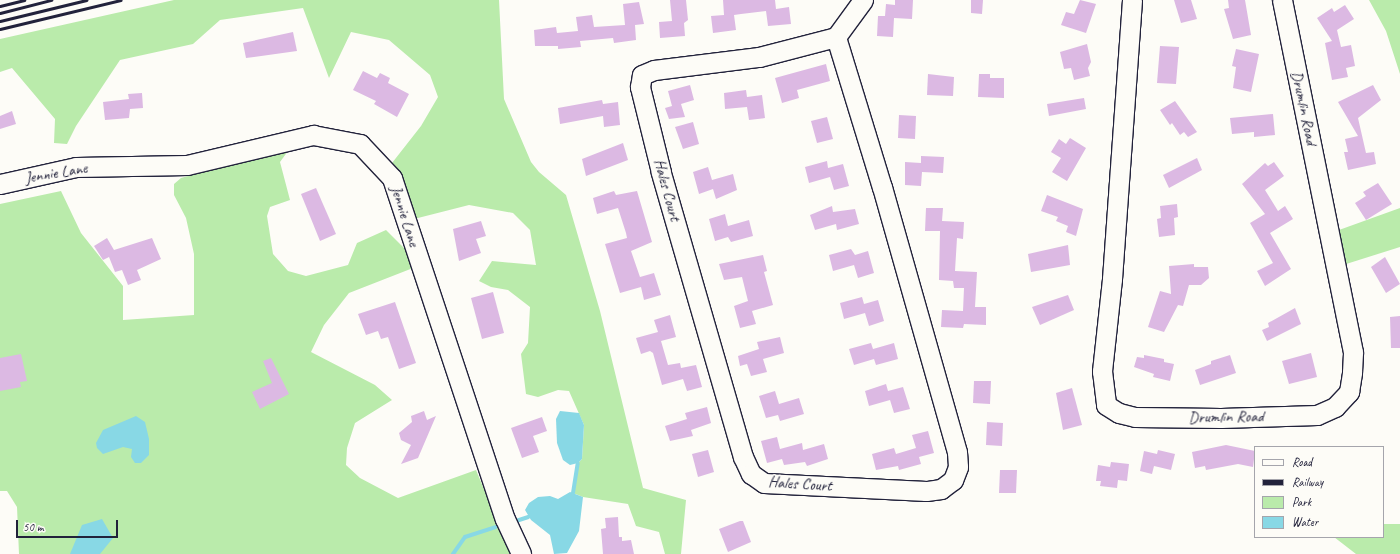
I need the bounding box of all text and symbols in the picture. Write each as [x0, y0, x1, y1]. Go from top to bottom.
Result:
street label: Drumlin Road [1287, 70, 1321, 146]
street label: Hales Court [650, 157, 684, 223]
street label: Jennie Lane [24, 158, 88, 188]
street label: Jennie Lane [386, 183, 424, 249]
street label: Drumlin Road [1189, 407, 1263, 427]
legend [1254, 446, 1384, 538]
text: Road [1292, 454, 1312, 470]
street label: Hales Court [768, 472, 832, 496]
text: Railway [1292, 474, 1323, 490]
text: Park [1292, 494, 1311, 510]
scale bar [18, 512, 120, 538]
text: Water [1292, 514, 1318, 530]
text: 50 m [23, 519, 43, 535]

